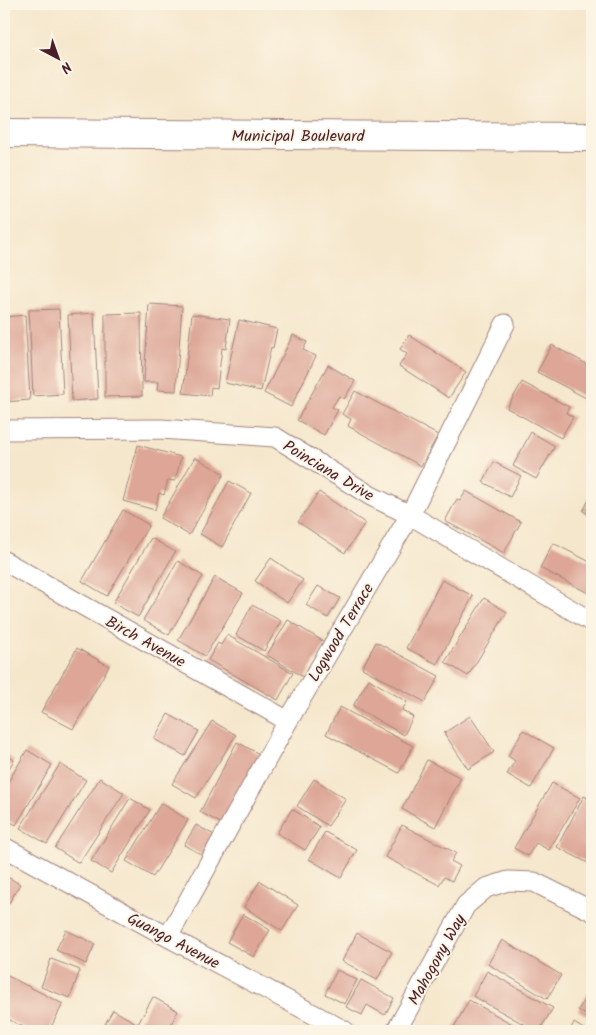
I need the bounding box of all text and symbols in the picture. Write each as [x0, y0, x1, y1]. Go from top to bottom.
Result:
north arrow [32, 32, 82, 82]
text: N [55, 56, 76, 78]
street label: Municipal Boulevard [232, 124, 365, 149]
street label: Poinciana Drive [278, 434, 379, 508]
street label: Logwood Terrace [302, 579, 381, 687]
street label: Birch Avenue [101, 610, 190, 675]
street label: Guango Avenue [122, 906, 224, 976]
street label: Mahogony Way [402, 909, 473, 1010]

